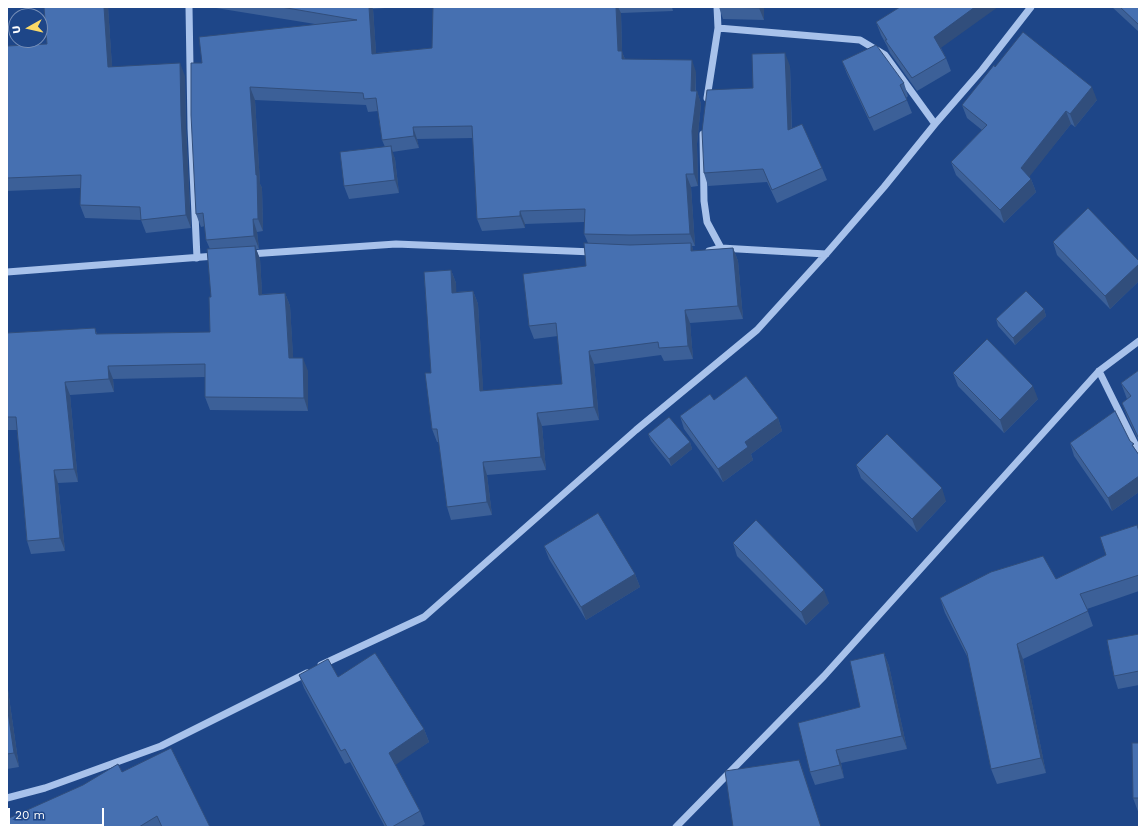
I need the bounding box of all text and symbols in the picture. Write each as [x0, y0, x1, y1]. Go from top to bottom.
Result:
north arrow [8, 8, 48, 48]
text: U [10, 25, 24, 34]
scale bar [10, 800, 106, 826]
text: 20 m [15, 808, 45, 822]

